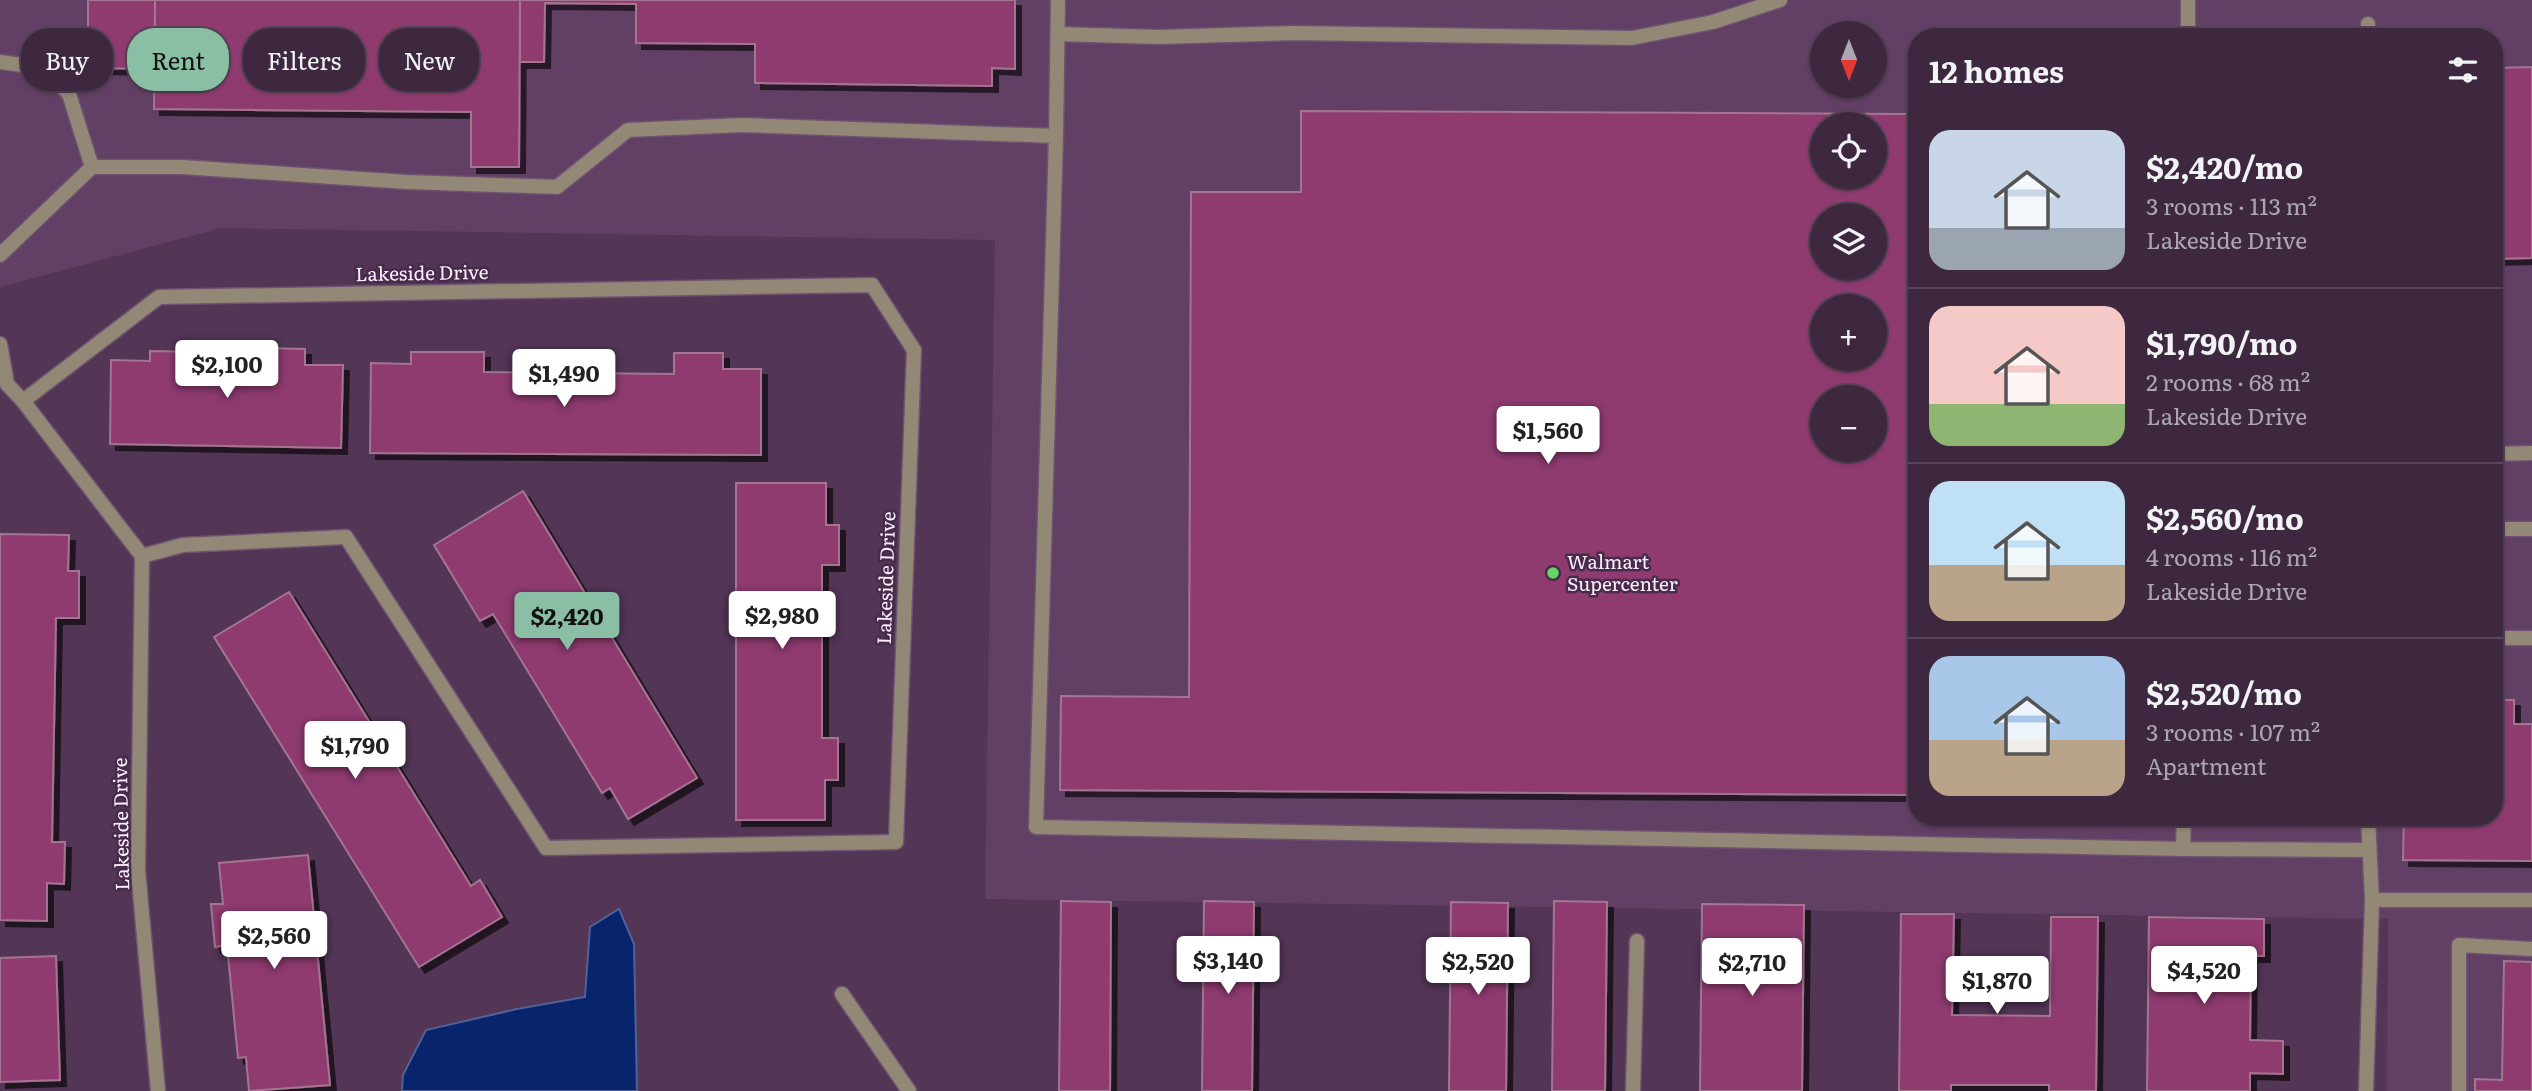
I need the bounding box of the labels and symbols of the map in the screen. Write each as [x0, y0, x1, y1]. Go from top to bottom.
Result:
north arrow [1810, 21, 1886, 98]
street label: Lakeside Drive [355, 257, 489, 287]
pin: $2,100 [170, 340, 284, 400]
pin: $1,490 [507, 350, 621, 409]
pin: $1,560 [1491, 406, 1605, 466]
street label: Lakeside Drive [869, 511, 901, 645]
place label: Walmart Supercenter [1567, 547, 1678, 597]
marker: Walmart Supercenter [1545, 565, 1561, 581]
pin: $2,420 [510, 592, 624, 652]
pin: $2,980 [725, 592, 839, 651]
pin: $1,790 [298, 722, 412, 781]
street label: Lakeside Drive [105, 757, 135, 891]
pin: $2,560 [217, 912, 331, 971]
pin: $3,140 [1171, 936, 1285, 996]
pin: $2,520 [1421, 937, 1535, 997]
pin: $2,710 [1695, 939, 1809, 998]
pin: $4,520 [2147, 946, 2261, 1006]
pin: $1,870 [1940, 956, 2054, 1016]

